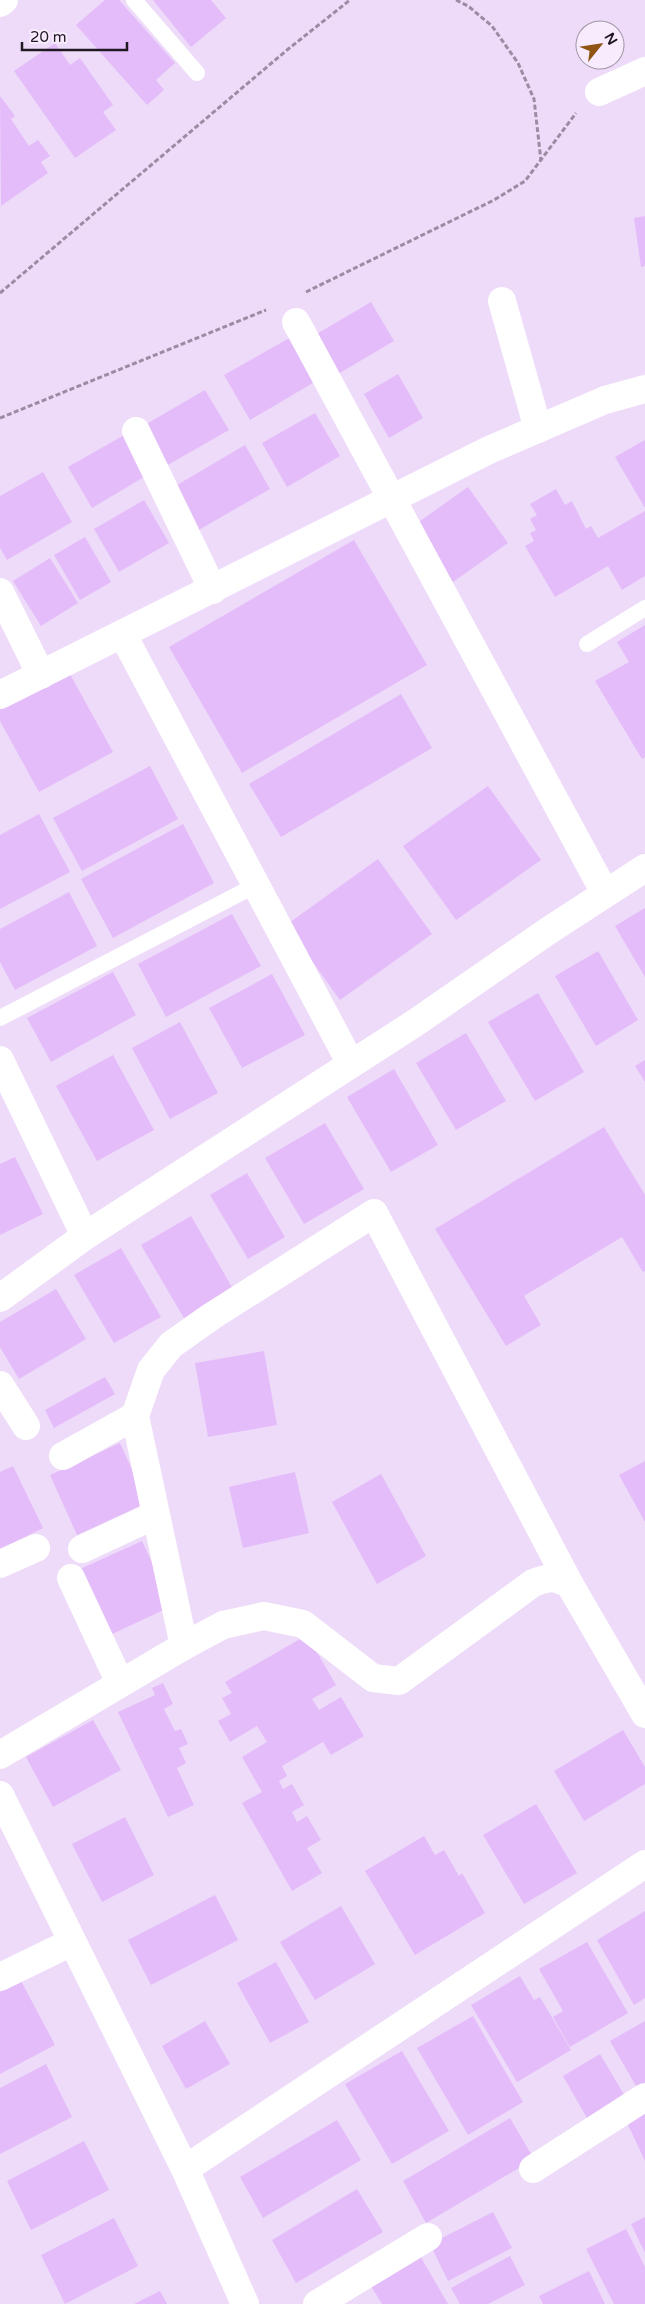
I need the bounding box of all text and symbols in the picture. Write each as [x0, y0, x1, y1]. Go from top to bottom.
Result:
scale bar [22, 20, 128, 52]
north arrow [575, 20, 625, 70]
text: 20 m [30, 28, 67, 46]
text: N [601, 30, 621, 48]

